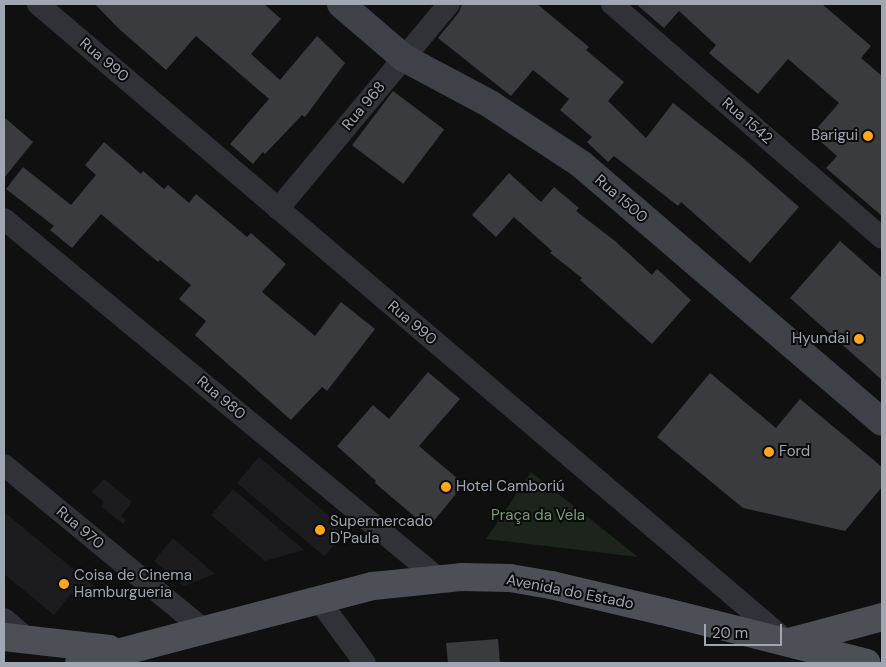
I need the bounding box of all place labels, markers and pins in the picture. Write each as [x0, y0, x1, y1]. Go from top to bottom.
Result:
place label: Barigui [811, 127, 858, 145]
marker: Barigui [862, 130, 874, 142]
place label: Hyundai [792, 330, 849, 348]
marker: Hyundai [853, 333, 865, 345]
place label: Ford [779, 443, 810, 461]
marker: Ford [763, 446, 775, 458]
place label: Hotel Camboriú [456, 478, 565, 496]
marker: Hotel Camboriú [440, 481, 452, 493]
place label: Supermercado D'Paula [330, 512, 433, 547]
marker: Supermercado D'Paula [314, 524, 326, 536]
place label: Coisa de Cinema Hamburgueria [74, 566, 192, 601]
marker: Coisa de Cinema Hamburgueria [58, 578, 70, 590]

